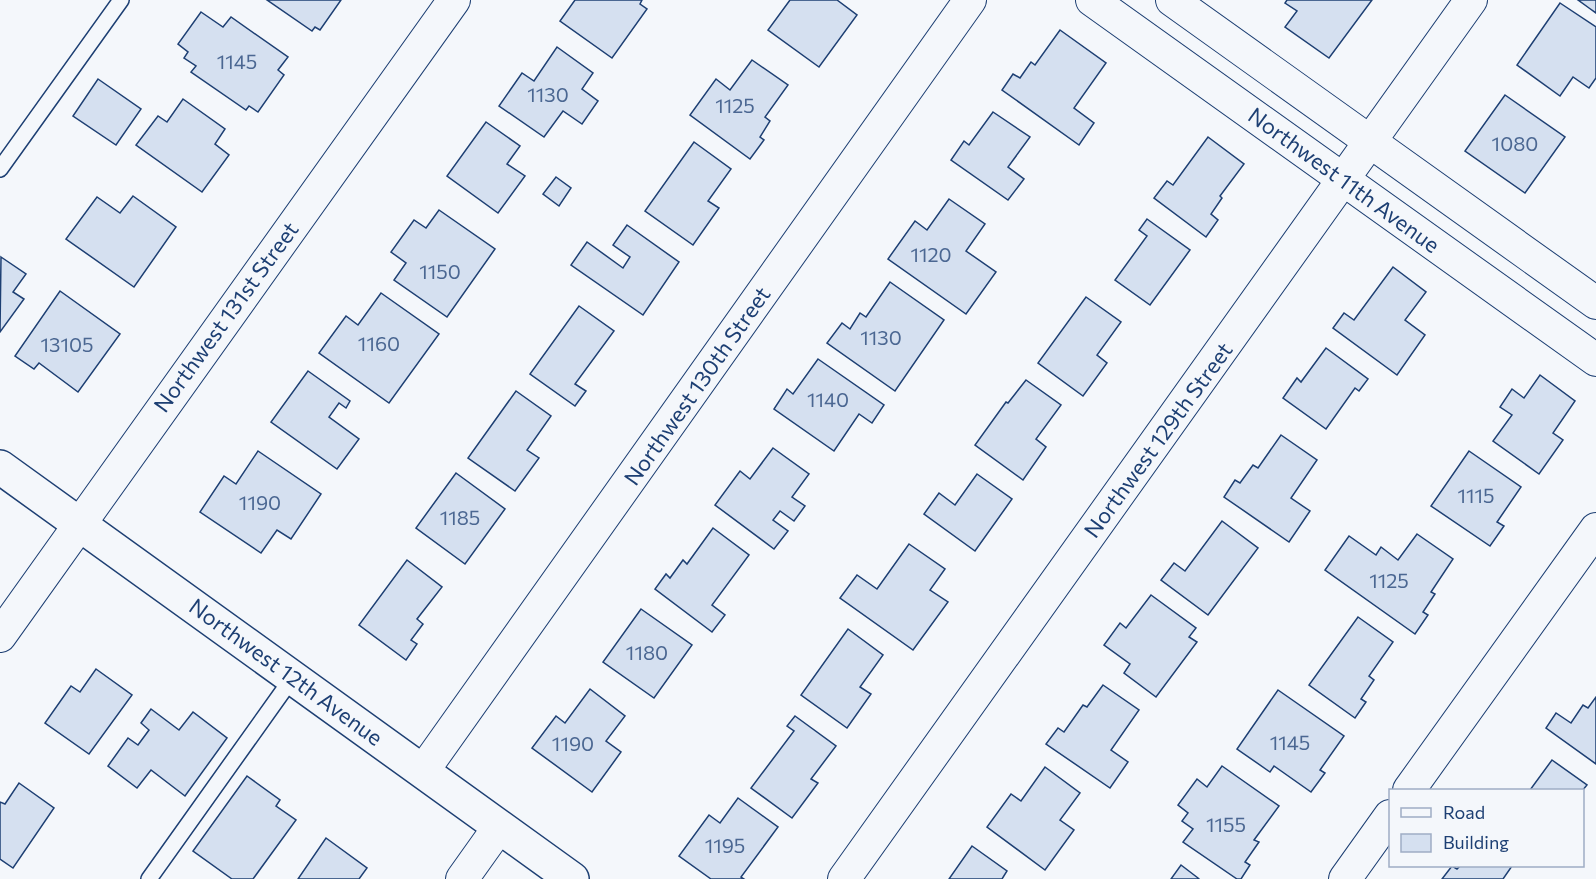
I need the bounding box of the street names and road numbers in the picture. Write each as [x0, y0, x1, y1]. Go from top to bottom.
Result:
street label: Northwest 11th Avenue [1243, 101, 1445, 258]
street label: Northwest 131st Street [147, 216, 304, 417]
street label: Northwest 130th Street [618, 281, 775, 490]
street label: Northwest 129th Street [1078, 337, 1238, 543]
street label: Northwest 12th Avenue [184, 592, 388, 751]

